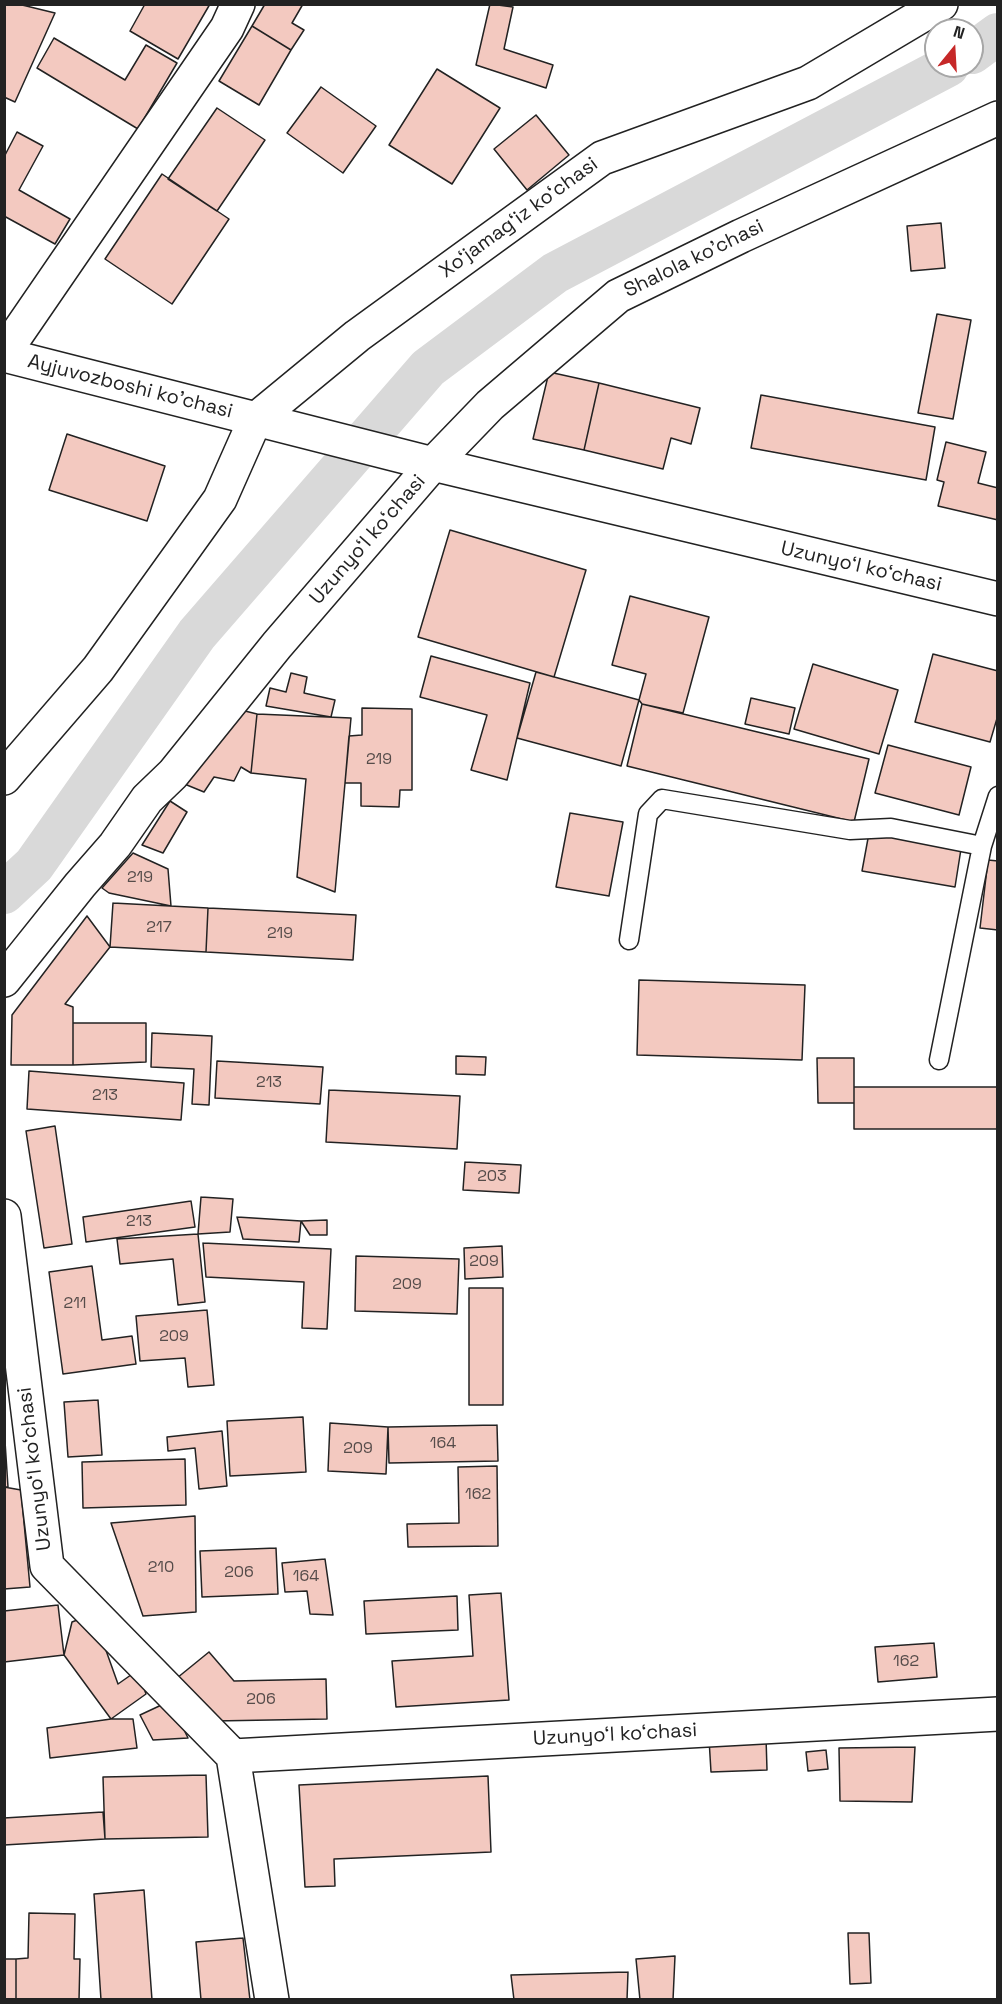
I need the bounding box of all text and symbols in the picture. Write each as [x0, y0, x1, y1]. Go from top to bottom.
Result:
north arrow [924, 18, 984, 78]
text: N [951, 21, 967, 44]
street label: Xoʻjamagʻiz koʻchasi [435, 153, 603, 283]
street label: Shalola ko'chasi [620, 215, 768, 303]
street label: Ayjuvozboshi ko'chasi [25, 350, 235, 424]
street label: Uzunyoʻl koʻchasi [305, 470, 431, 610]
street label: Uzunyoʻl koʻchasi [778, 537, 944, 597]
house number: 219 [366, 750, 392, 770]
house number: 219 [127, 868, 153, 888]
house number: 217 [146, 918, 172, 938]
house number: 219 [267, 924, 293, 944]
house number: 213 [256, 1073, 282, 1093]
house number: 213 [92, 1086, 118, 1106]
house number: 203 [477, 1167, 507, 1187]
house number: 213 [126, 1212, 152, 1232]
house number: 209 [469, 1252, 499, 1272]
house number: 209 [392, 1275, 422, 1295]
house number: 211 [63, 1294, 87, 1314]
house number: 209 [159, 1327, 189, 1347]
street label: Uzunyoʻl koʻchasi [13, 1386, 57, 1552]
house number: 164 [430, 1434, 456, 1454]
house number: 209 [343, 1439, 373, 1459]
house number: 162 [465, 1485, 491, 1505]
house number: 210 [148, 1558, 174, 1578]
house number: 206 [224, 1563, 254, 1583]
house number: 164 [293, 1567, 319, 1587]
house number: 162 [893, 1652, 919, 1672]
house number: 206 [246, 1690, 276, 1710]
street label: Uzunyoʻl koʻchasi [532, 1719, 698, 1751]

